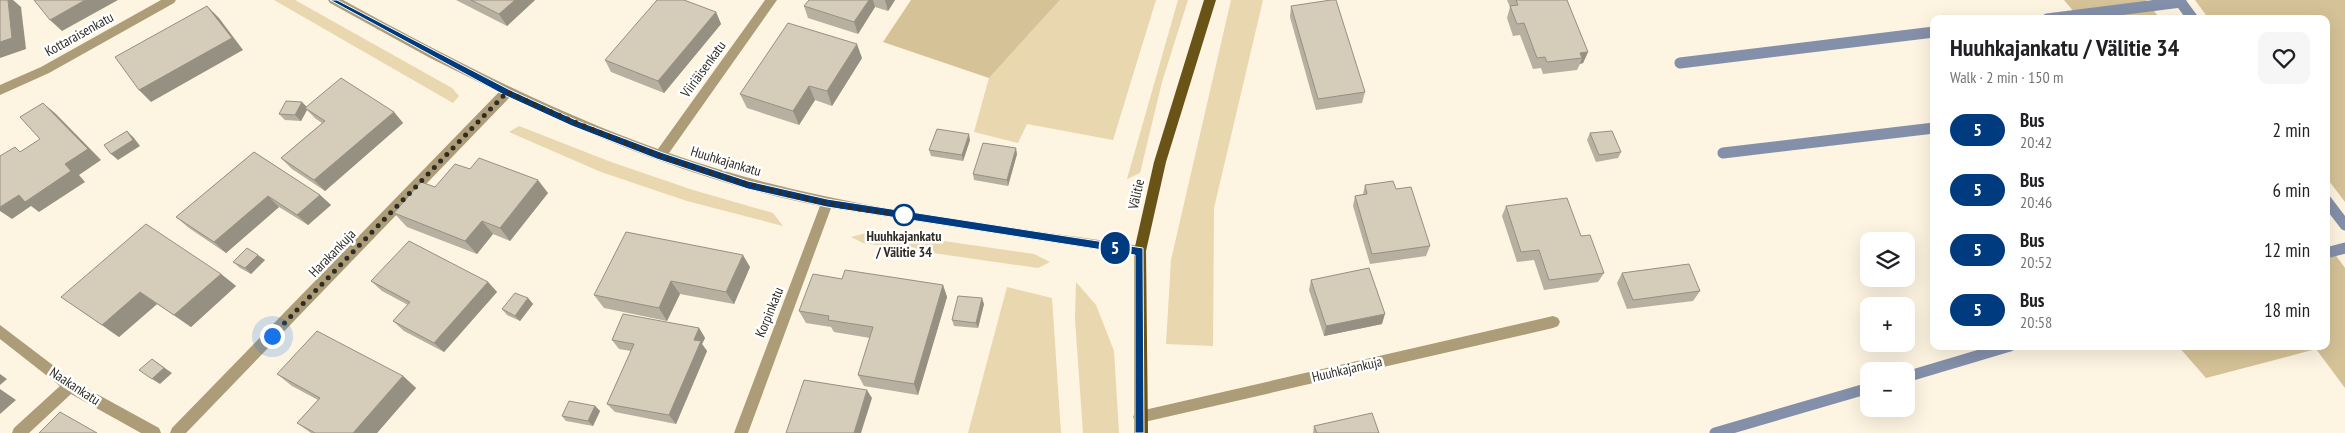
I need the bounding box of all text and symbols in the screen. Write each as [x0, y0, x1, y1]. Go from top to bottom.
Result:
street label: Kottaraisenkatu [41, 8, 117, 60]
text: Huuhkajankatu / Välitie 34 [1950, 32, 2179, 63]
button: heart [2258, 32, 2310, 84]
street label: Viiriäisenkatu [676, 37, 730, 102]
text: Walk · 2 min · 150 m [1950, 67, 2063, 87]
text: Bus [2020, 108, 2044, 132]
text: 5 [1973, 118, 1982, 141]
text: 2 min [2273, 118, 2310, 142]
text: 20:42 [2020, 132, 2052, 152]
street label: Huuhkajankatu [689, 142, 763, 180]
text: Bus [2020, 168, 2044, 192]
street label: Välitie [1124, 177, 1148, 212]
text: 5 [1973, 178, 1982, 201]
text: 6 min [2273, 178, 2310, 202]
text: 20:46 [2020, 192, 2052, 212]
marker: Huuhkajankatu / Välitie 34 [893, 204, 915, 226]
street label: Harakankuja [305, 225, 359, 281]
place label: Huuhkajankatu / Välitie 34 [867, 227, 941, 261]
text: Bus [2020, 228, 2044, 252]
line badge: 5 [1099, 232, 1131, 264]
map controls [1860, 232, 1915, 417]
button: layers [1860, 232, 1915, 287]
text: 5 [1111, 236, 1119, 259]
text: 5 [1973, 238, 1982, 261]
text: 12 min [2264, 238, 2310, 262]
text: 20:52 [2020, 252, 2052, 272]
street label: Korpinkatu [751, 284, 787, 340]
text: Bus [2020, 288, 2044, 312]
button: + [1860, 297, 1915, 352]
text: 5 [1973, 298, 1982, 321]
text: 18 min [2264, 298, 2310, 322]
text: 20:58 [2020, 312, 2052, 332]
your location [260, 324, 285, 349]
street label: Huuhkajankuja [1310, 352, 1384, 386]
button: − [1860, 362, 1915, 417]
street label: Naakankatu [46, 363, 104, 409]

